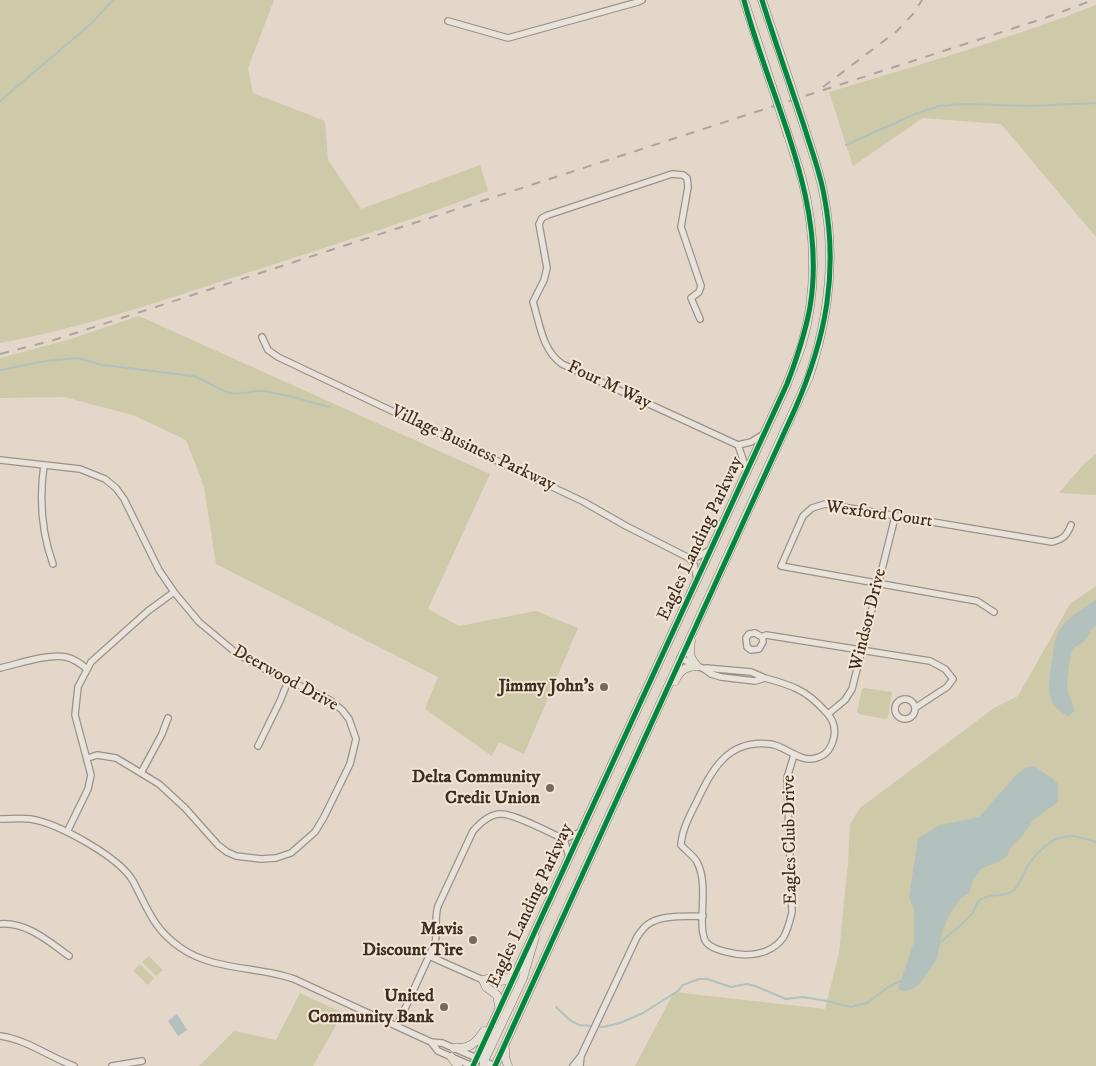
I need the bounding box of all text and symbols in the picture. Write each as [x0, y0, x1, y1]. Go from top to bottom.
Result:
street label: Four M Way [564, 357, 654, 415]
street label: Village Business Parkway [387, 401, 559, 497]
street label: Eagles Landing Parkway [653, 453, 749, 625]
street label: Wexford Court [824, 497, 934, 533]
street label: Windsor Drive [846, 567, 892, 673]
street label: Deerwood Drive [229, 641, 341, 717]
place label: Jimmy John's [499, 676, 594, 698]
marker: Jimmy John's [598, 681, 610, 693]
place label: Delta Community Credit Union [412, 767, 540, 810]
street label: Eagles Club Drive [779, 775, 803, 905]
marker: Delta Community Credit Union [544, 782, 556, 794]
street label: Eagles Landing Parkway [483, 820, 579, 992]
place label: Mavis Discount Tire [362, 919, 463, 962]
marker: Mavis Discount Tire [467, 934, 479, 946]
place label: United Community Bank [308, 986, 434, 1028]
marker: United Community Bank [438, 1001, 450, 1013]

